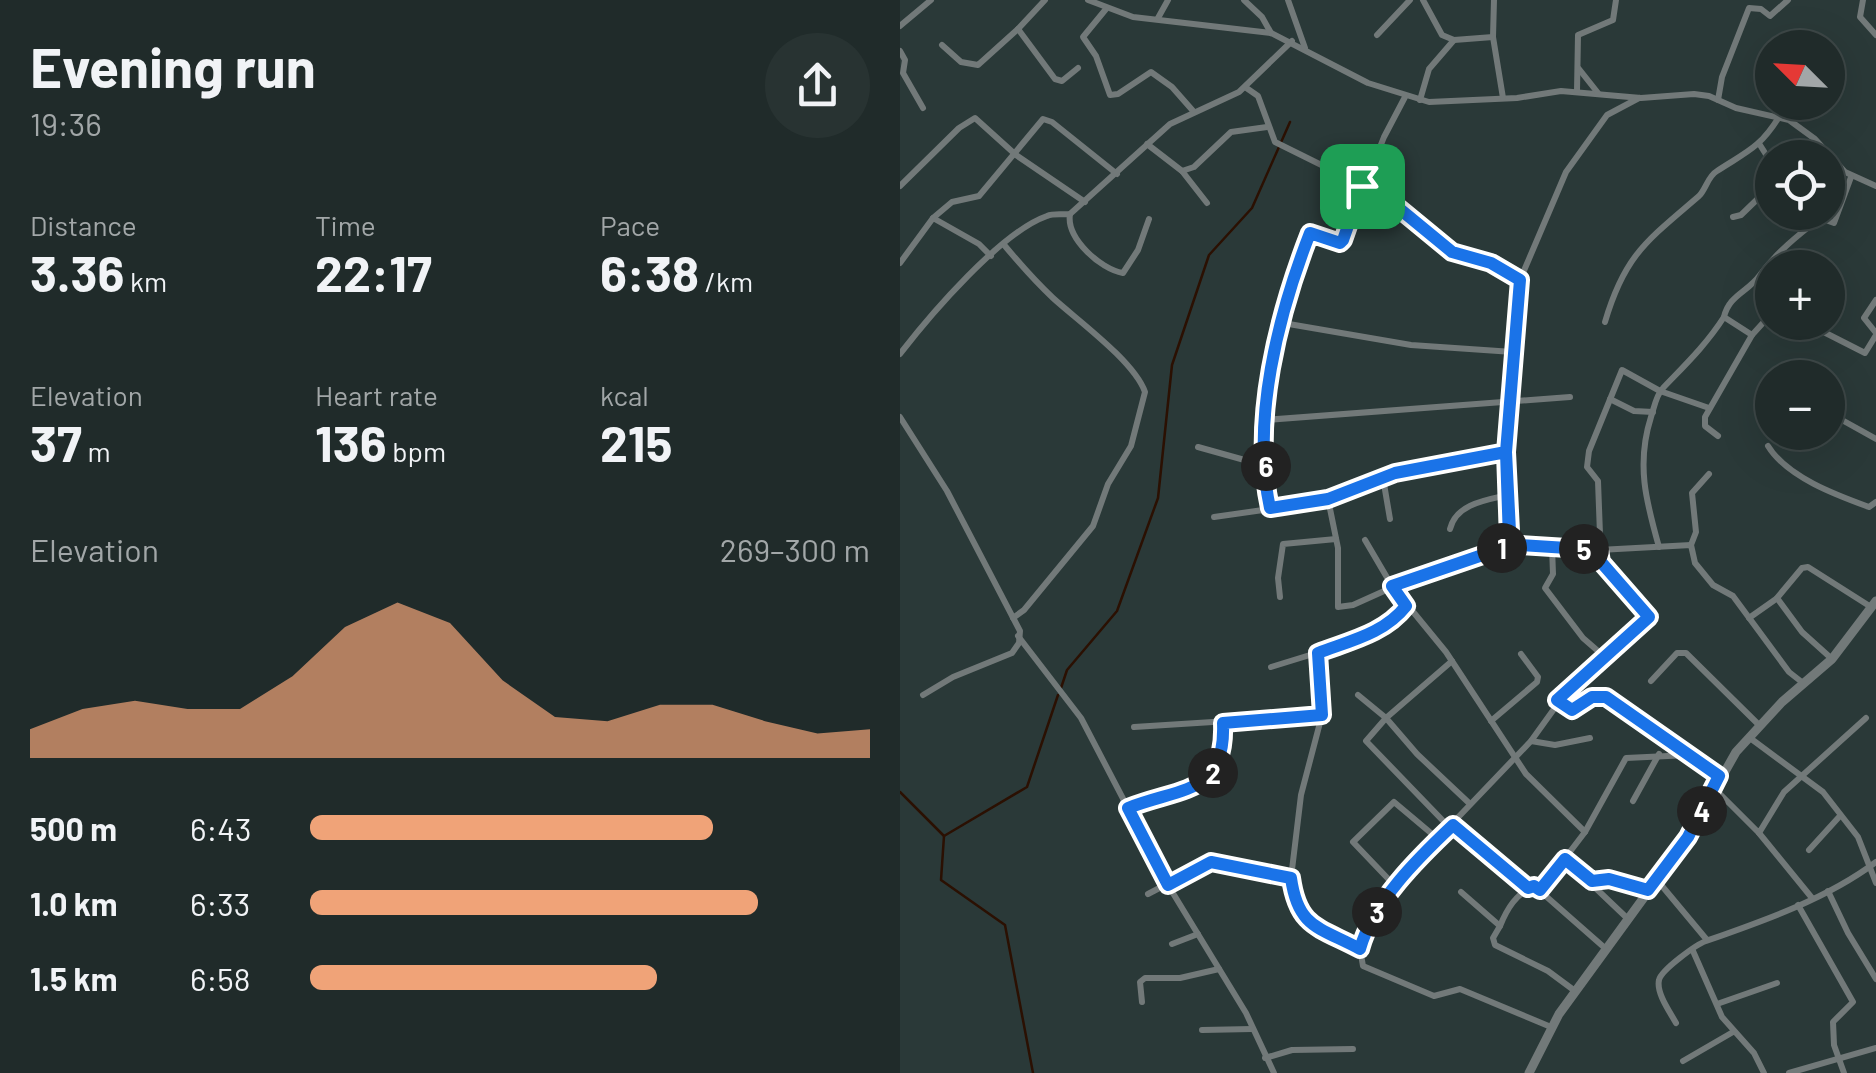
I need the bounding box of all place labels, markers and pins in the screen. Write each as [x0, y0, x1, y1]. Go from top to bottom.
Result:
pin [1320, 144, 1405, 229]
pin: 6 [1241, 441, 1291, 491]
pin: 1 [1477, 523, 1527, 573]
pin: 5 [1559, 524, 1609, 574]
pin: 2 [1188, 748, 1238, 798]
pin: 4 [1677, 786, 1727, 836]
pin: 3 [1352, 887, 1402, 937]

